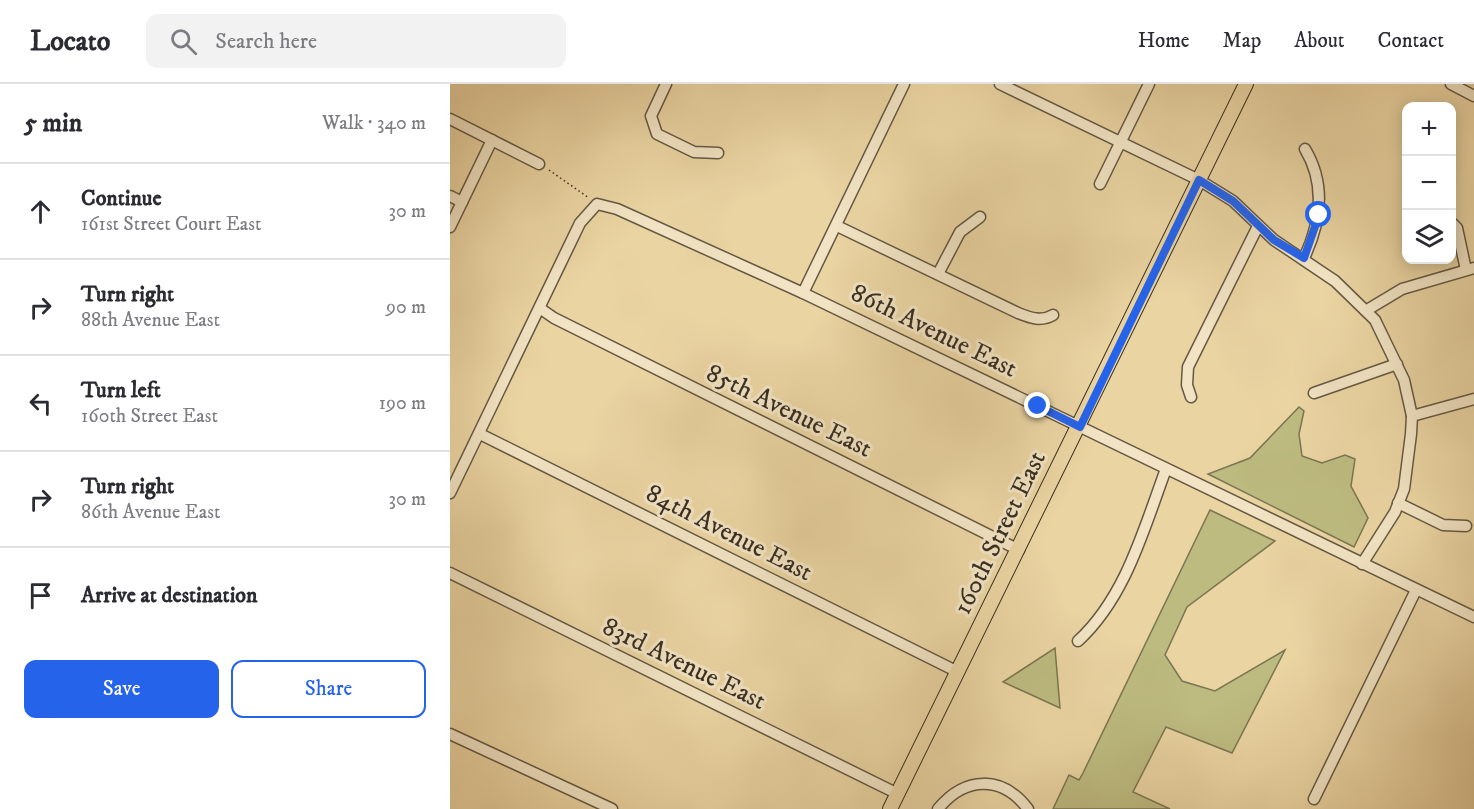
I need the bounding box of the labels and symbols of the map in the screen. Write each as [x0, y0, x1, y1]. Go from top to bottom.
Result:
route start [1305, 201, 1331, 227]
street label: 86th Avenue East [845, 276, 1023, 386]
street label: 85th Avenue East [701, 357, 877, 465]
route end [1024, 392, 1050, 418]
street label: 160th Street East [946, 446, 1054, 620]
street label: 84th Avenue East [640, 477, 818, 589]
street label: 83rd Avenue East [597, 610, 771, 718]

